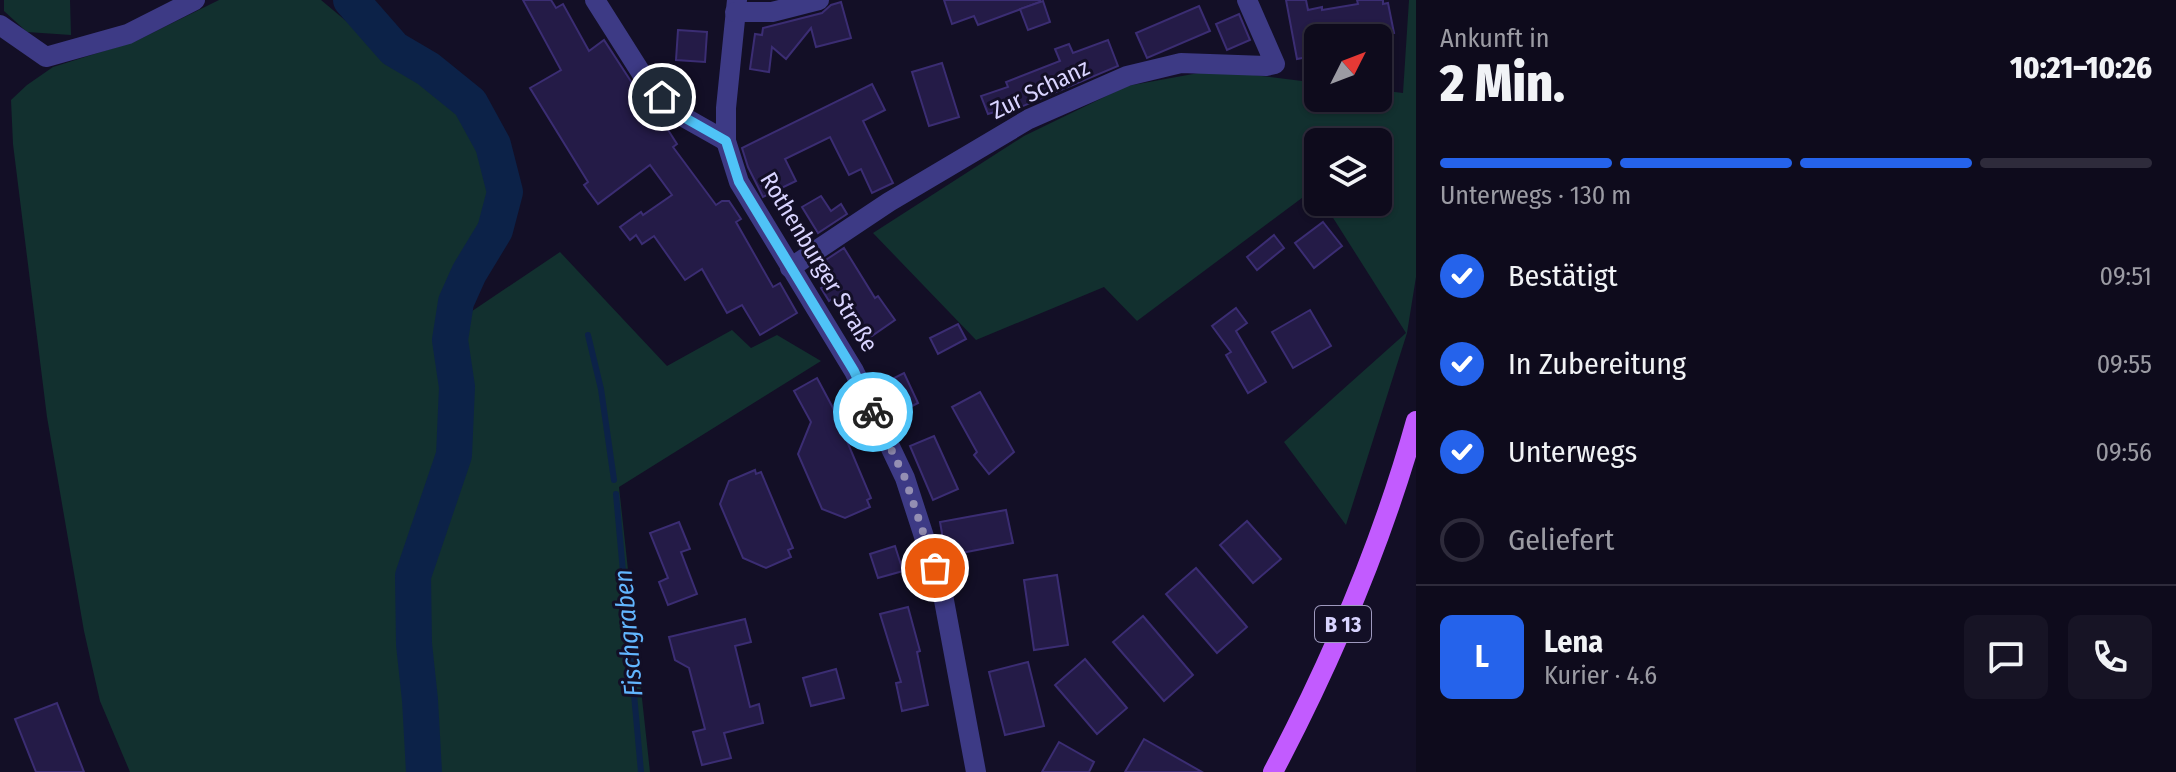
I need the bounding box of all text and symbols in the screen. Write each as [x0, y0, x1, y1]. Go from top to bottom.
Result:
text: Ankunft in [1440, 23, 1549, 54]
north arrow [1304, 24, 1392, 112]
map controls [1304, 24, 1392, 216]
text: 10:21–10:26 [2010, 50, 2152, 86]
text: 2 Min. [1440, 52, 1565, 115]
street label: Zur Schanz [986, 53, 1094, 125]
pin [628, 63, 696, 131]
icon: home [640, 75, 684, 119]
button: layers [1304, 128, 1392, 216]
street label: Rothenburger Straße [754, 167, 884, 357]
text: Unterwegs · 130 m [1440, 180, 1631, 211]
icon: check [1440, 254, 1484, 298]
text: Bestätigt [1508, 258, 1618, 294]
text: 09:51 [2100, 261, 2152, 292]
icon: check [1440, 342, 1484, 386]
text: In Zubereitung [1508, 346, 1686, 382]
text: 09:55 [2097, 349, 2152, 380]
courier [833, 372, 913, 452]
icon: bike [851, 390, 895, 434]
icon: check [1440, 430, 1484, 474]
text: Unterwegs [1508, 434, 1637, 470]
text: 09:56 [2096, 437, 2152, 468]
text: Geliefert [1508, 522, 1614, 558]
pin [901, 534, 969, 602]
icon: bag [913, 546, 957, 590]
water label: Fischgraben [607, 568, 650, 698]
road number: B 13 [1315, 606, 1371, 642]
button: chat [1964, 615, 2048, 699]
button: phone [2068, 615, 2152, 699]
text: Lena [1544, 624, 1603, 660]
text: L [1475, 639, 1489, 675]
text: Kurier · 4.6 [1544, 660, 1657, 691]

